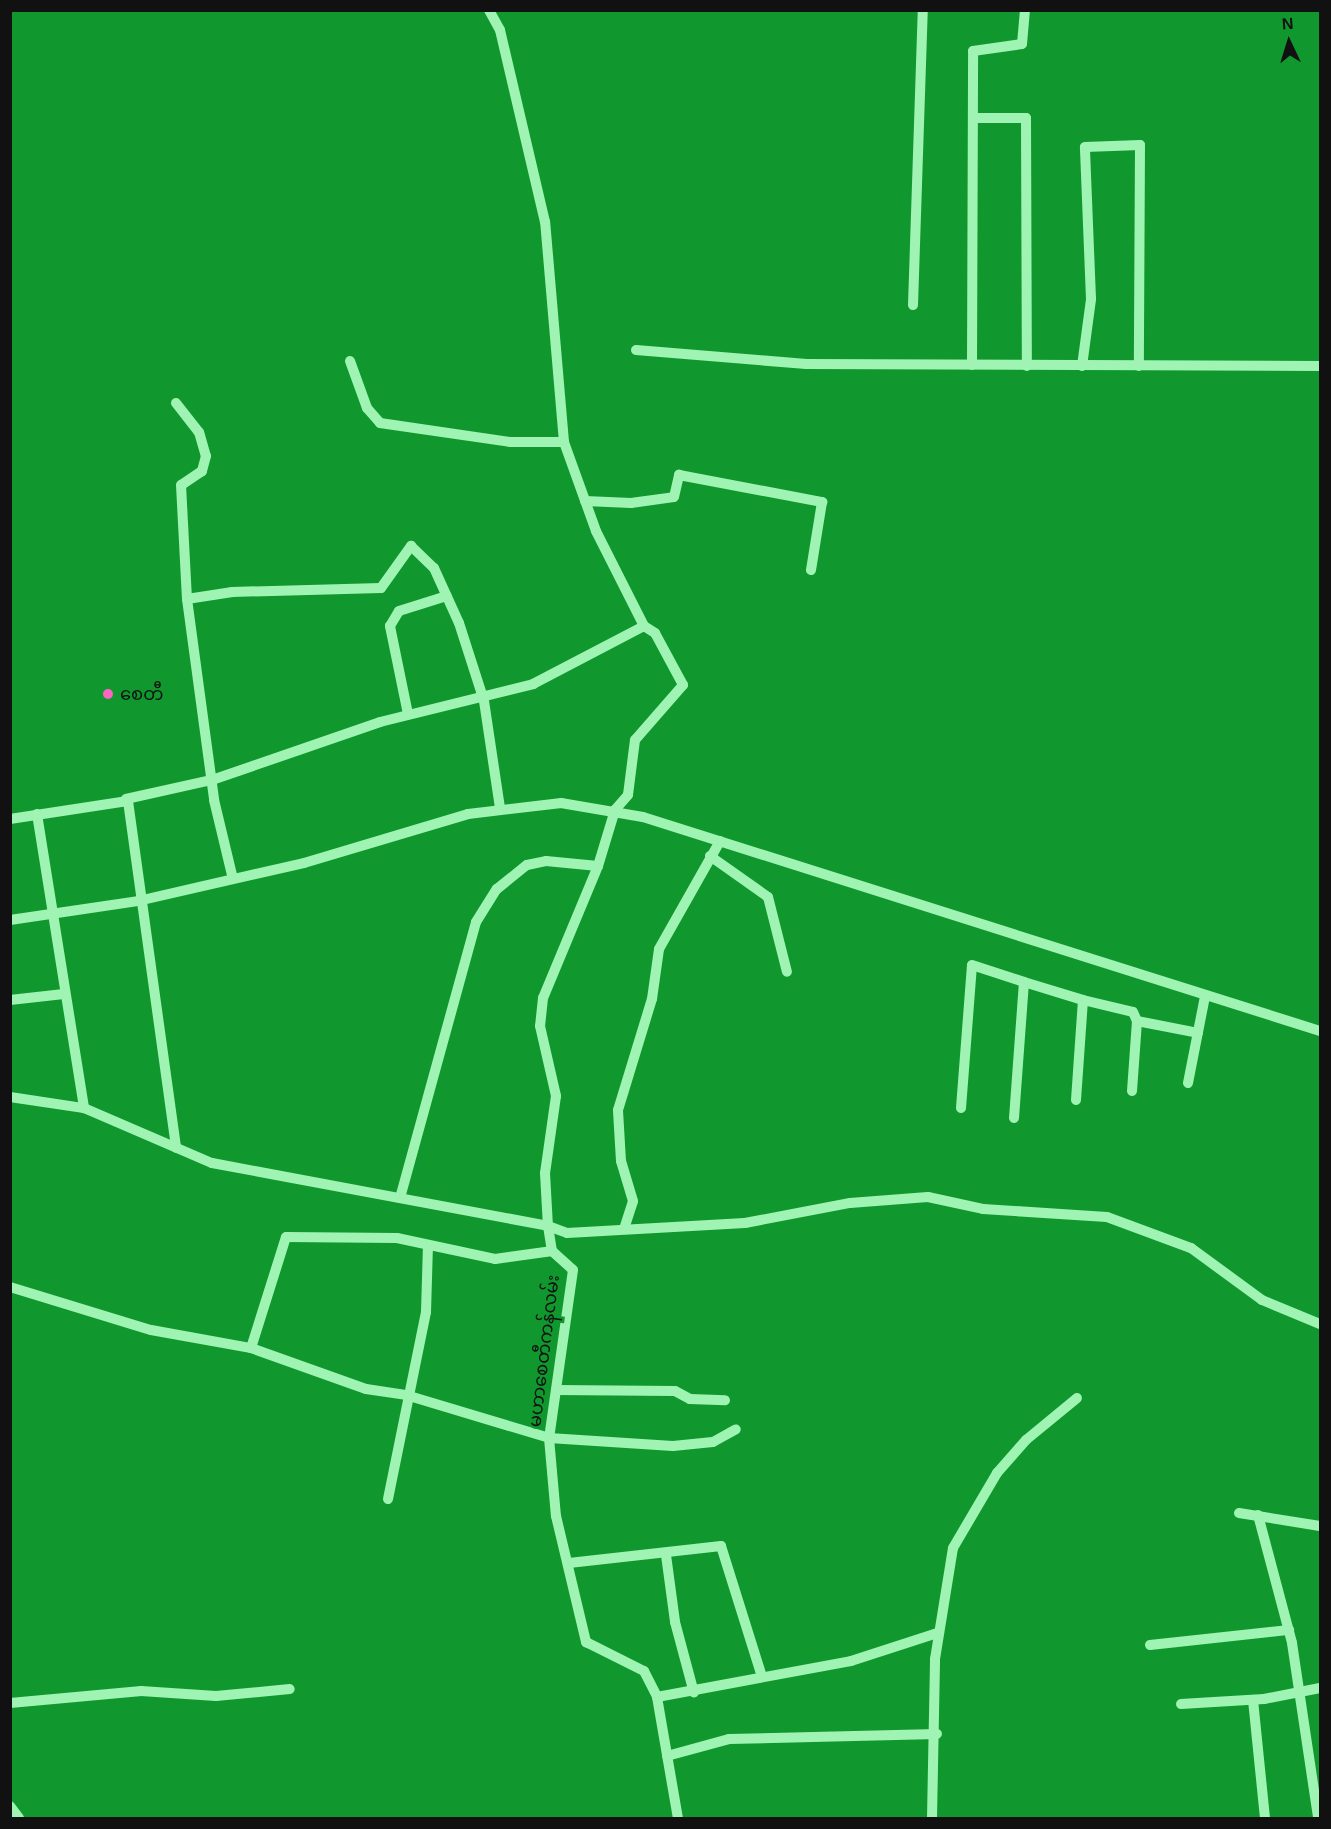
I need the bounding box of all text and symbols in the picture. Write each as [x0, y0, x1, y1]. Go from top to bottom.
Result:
north arrow [1259, 12, 1319, 72]
text: N [1281, 15, 1294, 32]
place label: စေတီ [120, 683, 163, 705]
marker: စေတီ [101, 687, 115, 701]
street label: မဟာစေတီကန်လမ်း [524, 1274, 564, 1428]

